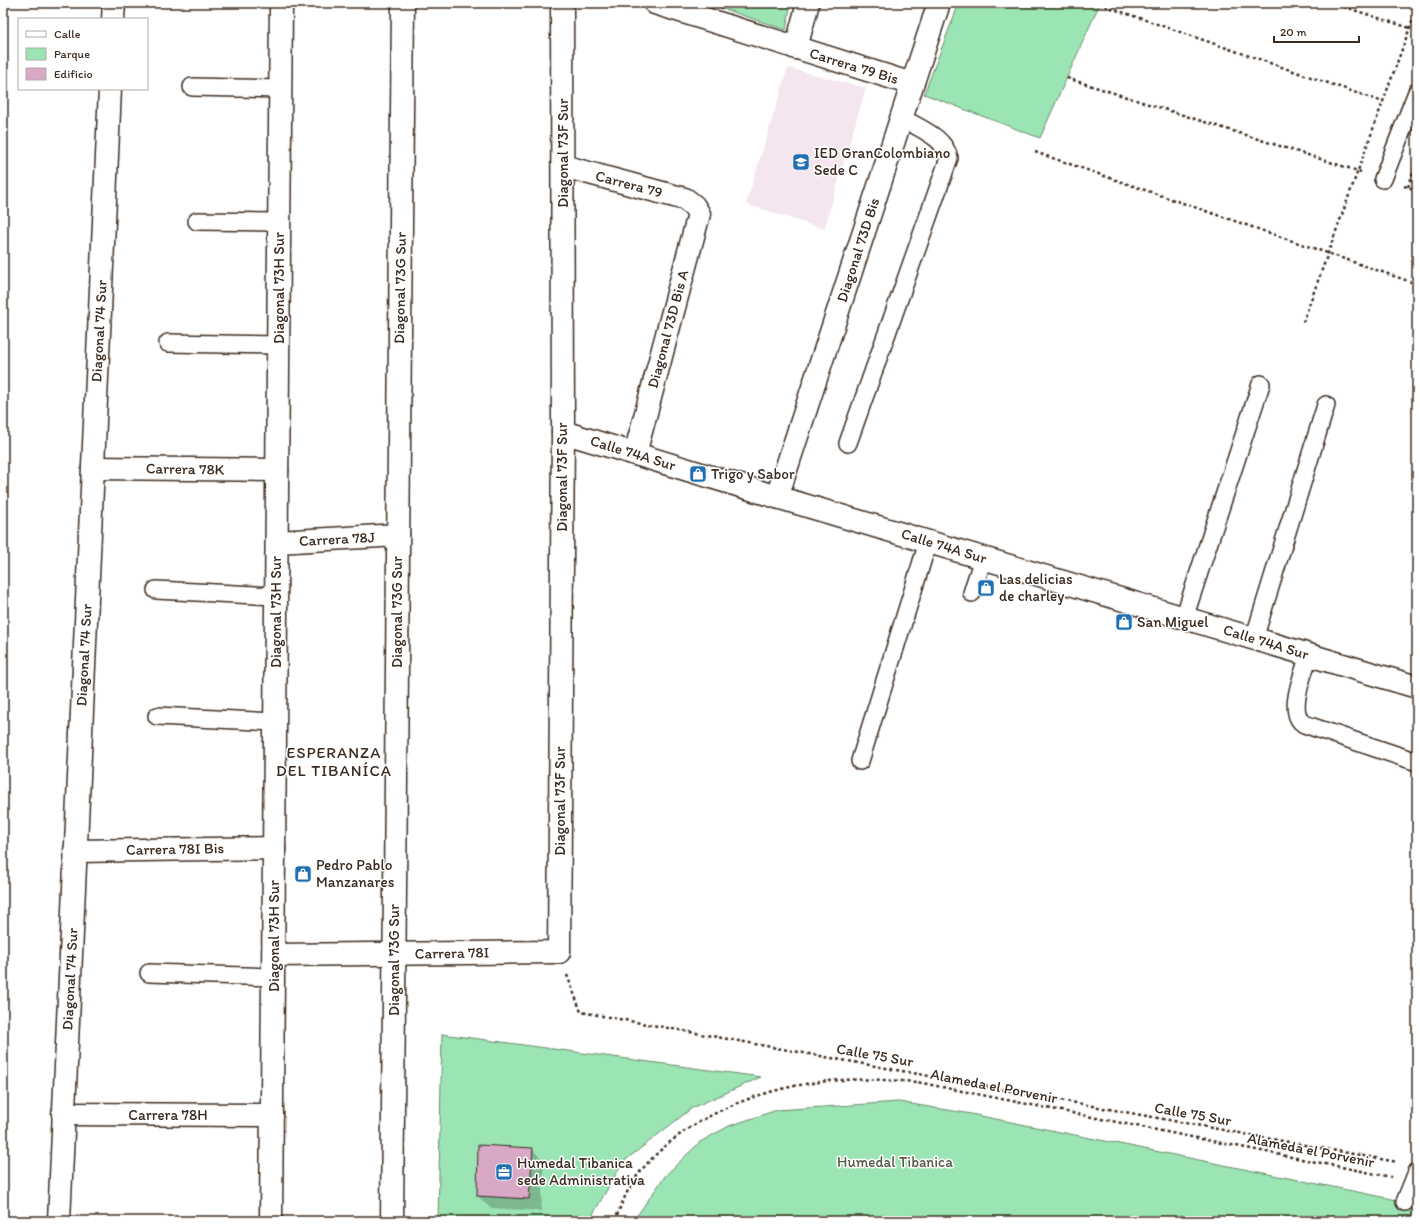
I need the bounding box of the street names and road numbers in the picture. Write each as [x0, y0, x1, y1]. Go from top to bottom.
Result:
street label: Carrera 79 Bis [807, 44, 901, 88]
street label: Diagonal 73F Sur [554, 98, 572, 208]
street label: Carrera 79 [594, 166, 665, 202]
street label: Diagonal 73D Bis [833, 195, 883, 305]
street label: Diagonal 73H Sur [270, 232, 288, 344]
street label: Diagonal 73G Sur [390, 232, 410, 344]
street label: Diagonal 73D Bis A [644, 267, 693, 390]
street label: Diagonal 74 Sur [87, 279, 111, 383]
street label: Diagonal 73F Sur [553, 422, 571, 532]
street label: Calle 74A Sur [588, 431, 678, 475]
street label: Carrera 78K [146, 459, 225, 479]
street label: Calle 74A Sur [899, 524, 989, 568]
street label: Carrera 78J [298, 528, 376, 550]
street label: Diagonal 73H Sur [267, 556, 285, 668]
street label: Diagonal 73G Sur [388, 556, 406, 668]
street label: Diagonal 74 Sur [72, 603, 96, 707]
street label: Calle 74A Sur [1221, 620, 1311, 664]
street label: Diagonal 73F Sur [551, 746, 569, 856]
street label: Carrera 78I Bis [126, 839, 225, 859]
street label: Diagonal 73H Sur [265, 880, 283, 992]
street label: Diagonal 73G Sur [385, 904, 403, 1016]
street label: Diagonal 74 Sur [58, 927, 82, 1031]
street label: Carrera 78I [415, 943, 489, 963]
street label: Calle 75 Sur [835, 1039, 915, 1071]
street label: Alameda el Porvenir [929, 1065, 1059, 1107]
street label: Calle 75 Sur [1153, 1098, 1233, 1130]
street label: Carrera 78H [128, 1106, 208, 1124]
street label: Alameda el Porvenir [1246, 1129, 1376, 1171]

